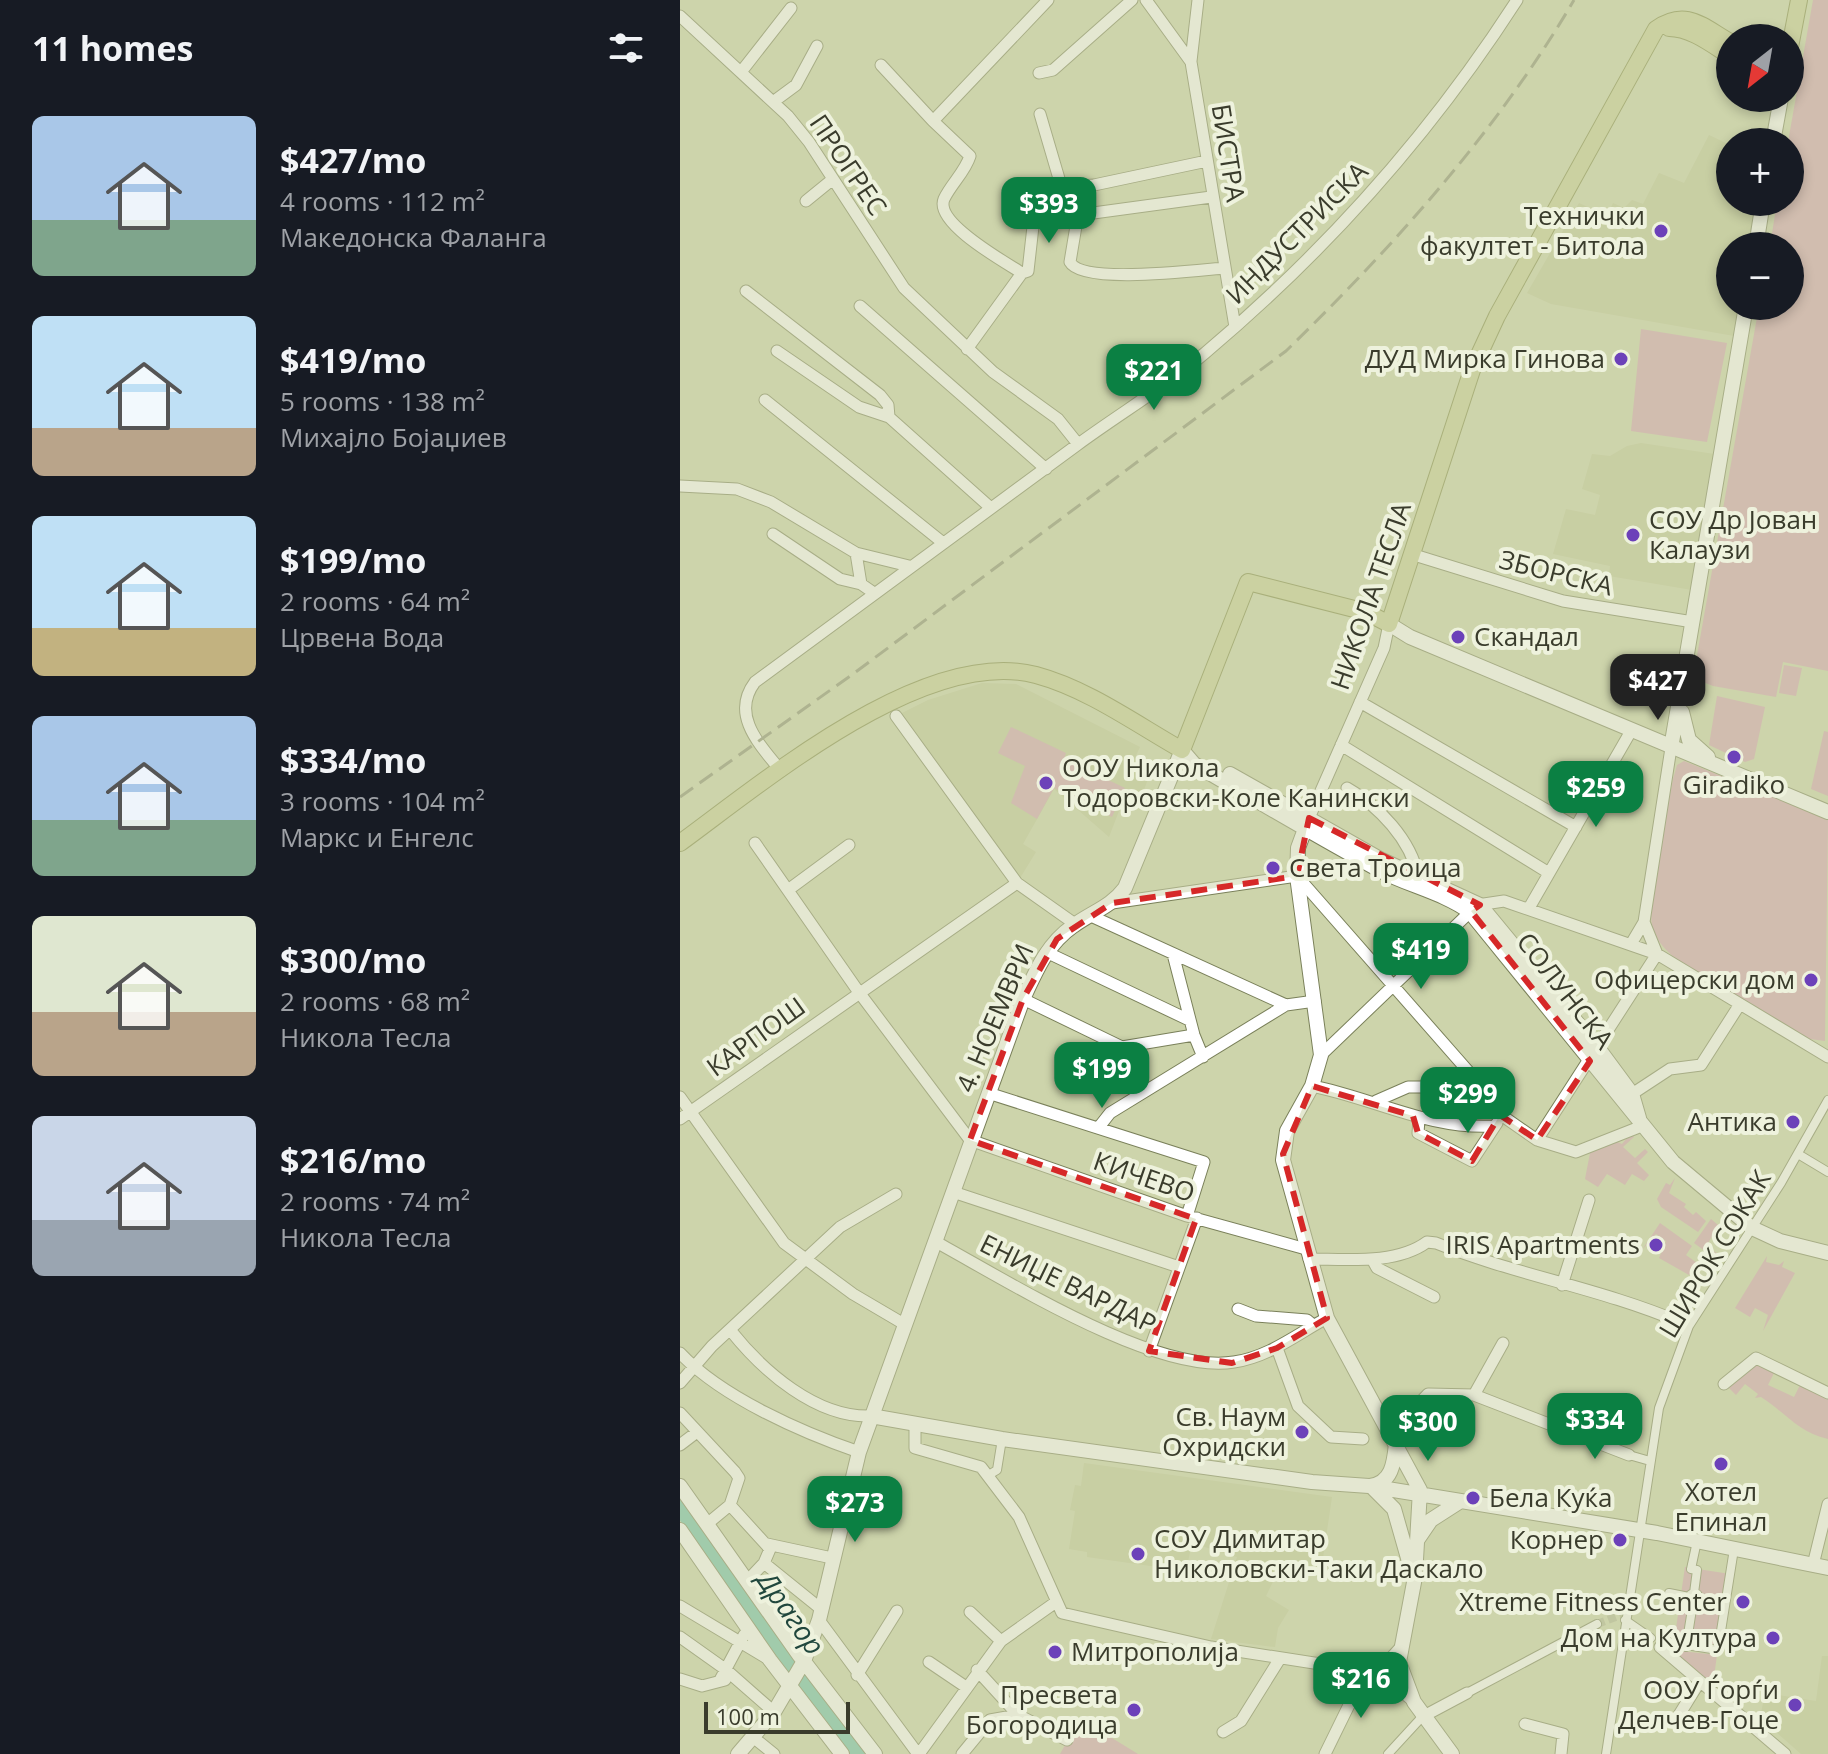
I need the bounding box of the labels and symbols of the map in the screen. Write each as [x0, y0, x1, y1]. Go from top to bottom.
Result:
north arrow [1716, 24, 1804, 112]
street label: БИСТРА [1204, 101, 1255, 205]
street label: ПРОГРЕС [802, 107, 896, 222]
street label: ИНДУСТРИСКА [1217, 153, 1376, 311]
pin: $393 [1002, 177, 1096, 245]
place label: Технички факултет - Битола [1420, 197, 1645, 263]
marker: Технички факултет - Битола [1652, 222, 1670, 240]
place label: ДУД Мирка Гинова [1365, 340, 1605, 376]
pin: $221 [1107, 344, 1201, 412]
marker: ДУД Мирка Гинова [1612, 350, 1630, 368]
street label: НИКОЛА ТЕСЛА [1321, 496, 1419, 694]
place label: СОУ Др Јован Калаузи [1649, 501, 1817, 567]
marker: СОУ Др Јован Калаузи [1624, 526, 1642, 544]
street label: ЗБОРСКА [1496, 541, 1617, 604]
place label: Скандал [1474, 618, 1579, 654]
marker: Скандал [1449, 628, 1467, 646]
pin: $427 [1611, 654, 1705, 722]
marker: Giradiko [1725, 748, 1743, 766]
place label: ООУ Никола Тодоровски-Коле Канински [1062, 749, 1410, 815]
pin: $259 [1549, 761, 1643, 829]
place label: Giradiko [1683, 766, 1785, 802]
marker: ООУ Никола Тодоровски-Коле Канински [1037, 774, 1055, 792]
place label: Света Троица [1289, 849, 1461, 885]
marker: Света Троица [1264, 859, 1282, 877]
pin: $419 [1374, 923, 1468, 991]
street label: СОЛУНСКА [1509, 925, 1623, 1057]
street label: 4. НОЕМВРИ [947, 938, 1041, 1097]
place label: Офицерски дом [1594, 961, 1795, 997]
marker: Офицерски дом [1802, 971, 1820, 989]
street label: КАРПОШ [699, 988, 812, 1084]
pin: $199 [1055, 1042, 1149, 1110]
pin: $299 [1421, 1067, 1515, 1135]
place label: Антика [1687, 1103, 1777, 1139]
marker: Антика [1784, 1113, 1802, 1131]
street label: КИЧЕВО [1089, 1142, 1200, 1210]
street label: ШИРОК СОКАК [1650, 1163, 1779, 1344]
street label: ЕНИЏЕ ВАРДАР [974, 1225, 1163, 1341]
place label: IRIS Apartments [1445, 1226, 1640, 1262]
marker: IRIS Apartments [1647, 1236, 1665, 1254]
pin: $334 [1548, 1393, 1642, 1461]
pin: $300 [1381, 1395, 1475, 1463]
place label: Св. Наум Охридски [1162, 1398, 1286, 1464]
marker: Св. Наум Охридски [1293, 1423, 1311, 1441]
marker: Хотел Епинал [1712, 1455, 1730, 1473]
place label: Хотел Епинал [1675, 1473, 1767, 1539]
pin: $273 [808, 1476, 902, 1544]
place label: Бела Куќа [1489, 1479, 1612, 1515]
marker: Бела Куќа [1464, 1489, 1482, 1507]
place label: СОУ Димитар Николовски-Таки Даскало [1154, 1520, 1484, 1586]
place label: Корнер [1510, 1521, 1604, 1557]
marker: Корнер [1611, 1531, 1629, 1549]
marker: СОУ Димитар Николовски-Таки Даскало [1129, 1545, 1147, 1563]
water label: Драгор [747, 1560, 834, 1662]
place label: Xtreme Fitness Center [1459, 1583, 1727, 1619]
marker: Xtreme Fitness Center [1734, 1593, 1752, 1611]
place label: Дом на Култура [1561, 1619, 1757, 1655]
marker: Дом на Култура [1764, 1629, 1782, 1647]
place label: Митрополија [1071, 1633, 1239, 1669]
marker: Митрополија [1046, 1643, 1064, 1661]
pin: $216 [1314, 1652, 1408, 1720]
place label: ООУ Ѓорѓи Делчев-Гоце [1618, 1671, 1779, 1737]
place label: Пресвета Богородица [966, 1676, 1118, 1742]
marker: ООУ Ѓорѓи Делчев-Гоце [1786, 1696, 1804, 1714]
scale bar [704, 1698, 850, 1734]
marker: Пресвета Богородица [1125, 1701, 1143, 1719]

